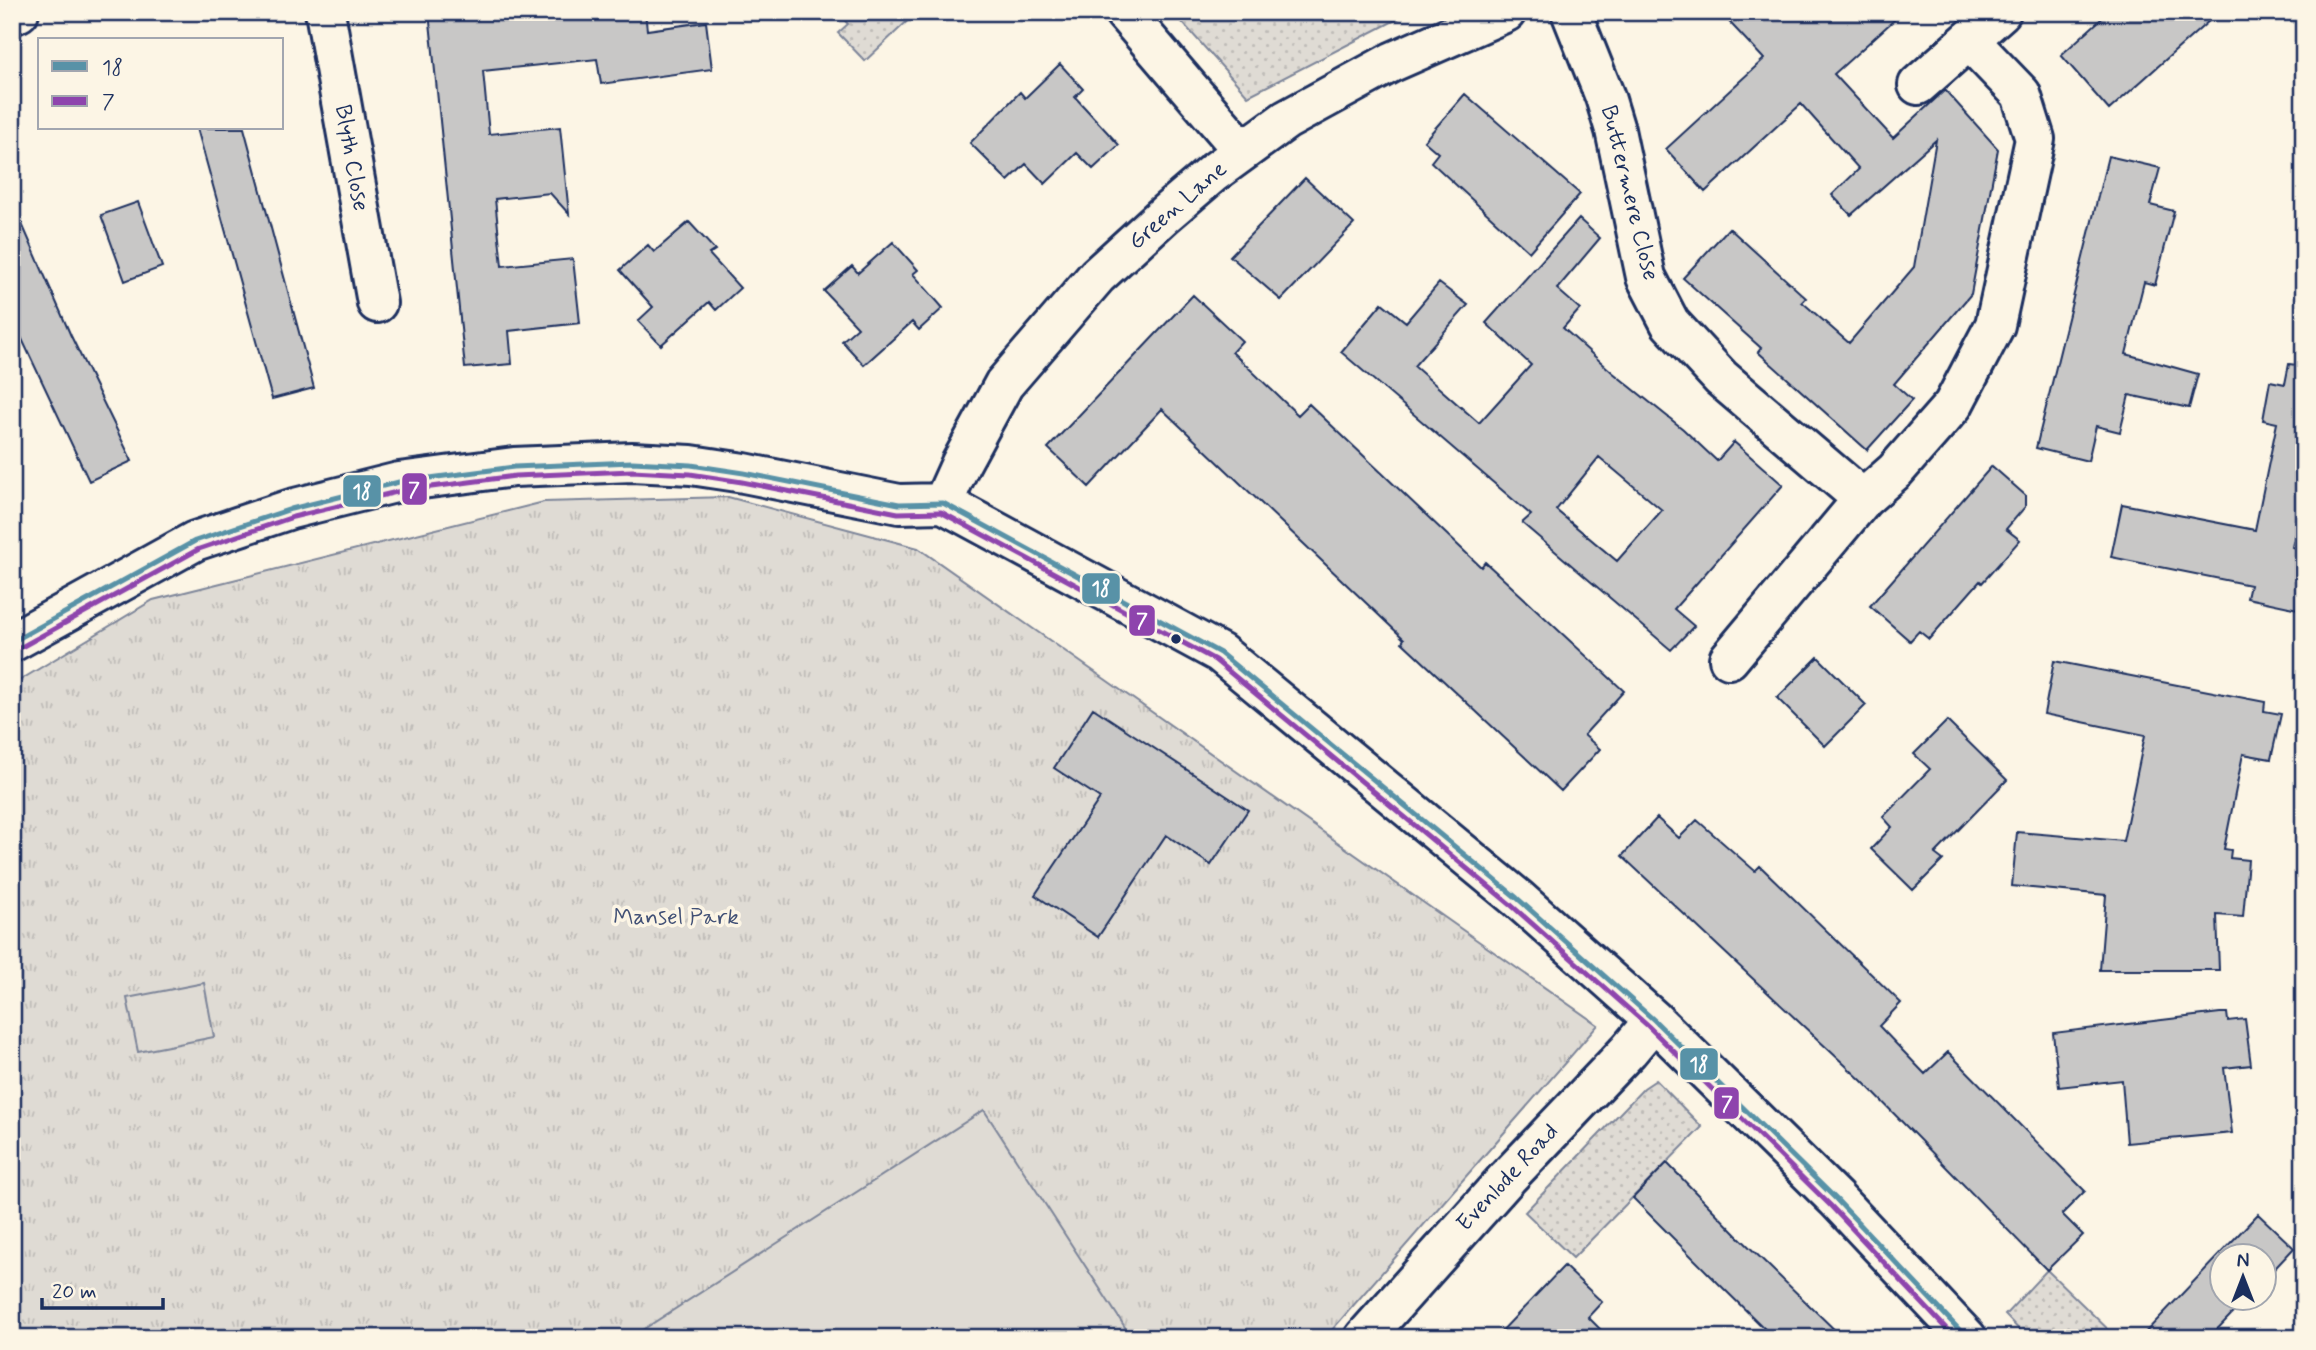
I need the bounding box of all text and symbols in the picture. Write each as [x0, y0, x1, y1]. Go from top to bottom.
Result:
legend [38, 38, 284, 130]
text: 18 [102, 54, 123, 82]
text: 7 [102, 88, 115, 116]
street label: Blyth Close [327, 102, 375, 214]
street label: Buttermere Close [1593, 102, 1665, 284]
street label: Green Lane [1122, 155, 1234, 257]
line badge: 7 [401, 472, 428, 506]
line badge: 18 [342, 474, 382, 508]
text: 7 [408, 478, 420, 503]
text: 18 [353, 480, 371, 505]
line badge: 18 [1081, 572, 1121, 605]
text: 18 [1092, 577, 1110, 602]
line badge: 7 [1128, 604, 1156, 637]
text: 7 [1136, 609, 1148, 634]
unlabelled marker [1169, 632, 1183, 646]
park label: Mansel Park [613, 903, 739, 933]
line badge: 18 [1679, 1047, 1719, 1081]
text: 18 [1690, 1053, 1708, 1078]
line badge: 7 [1713, 1086, 1740, 1120]
text: 7 [1721, 1092, 1733, 1117]
street label: Evenlode Road [1450, 1118, 1566, 1238]
north arrow [2208, 1242, 2278, 1312]
text: N [2237, 1249, 2249, 1274]
scale bar [42, 1266, 163, 1310]
text: 20 m [52, 1278, 97, 1306]

